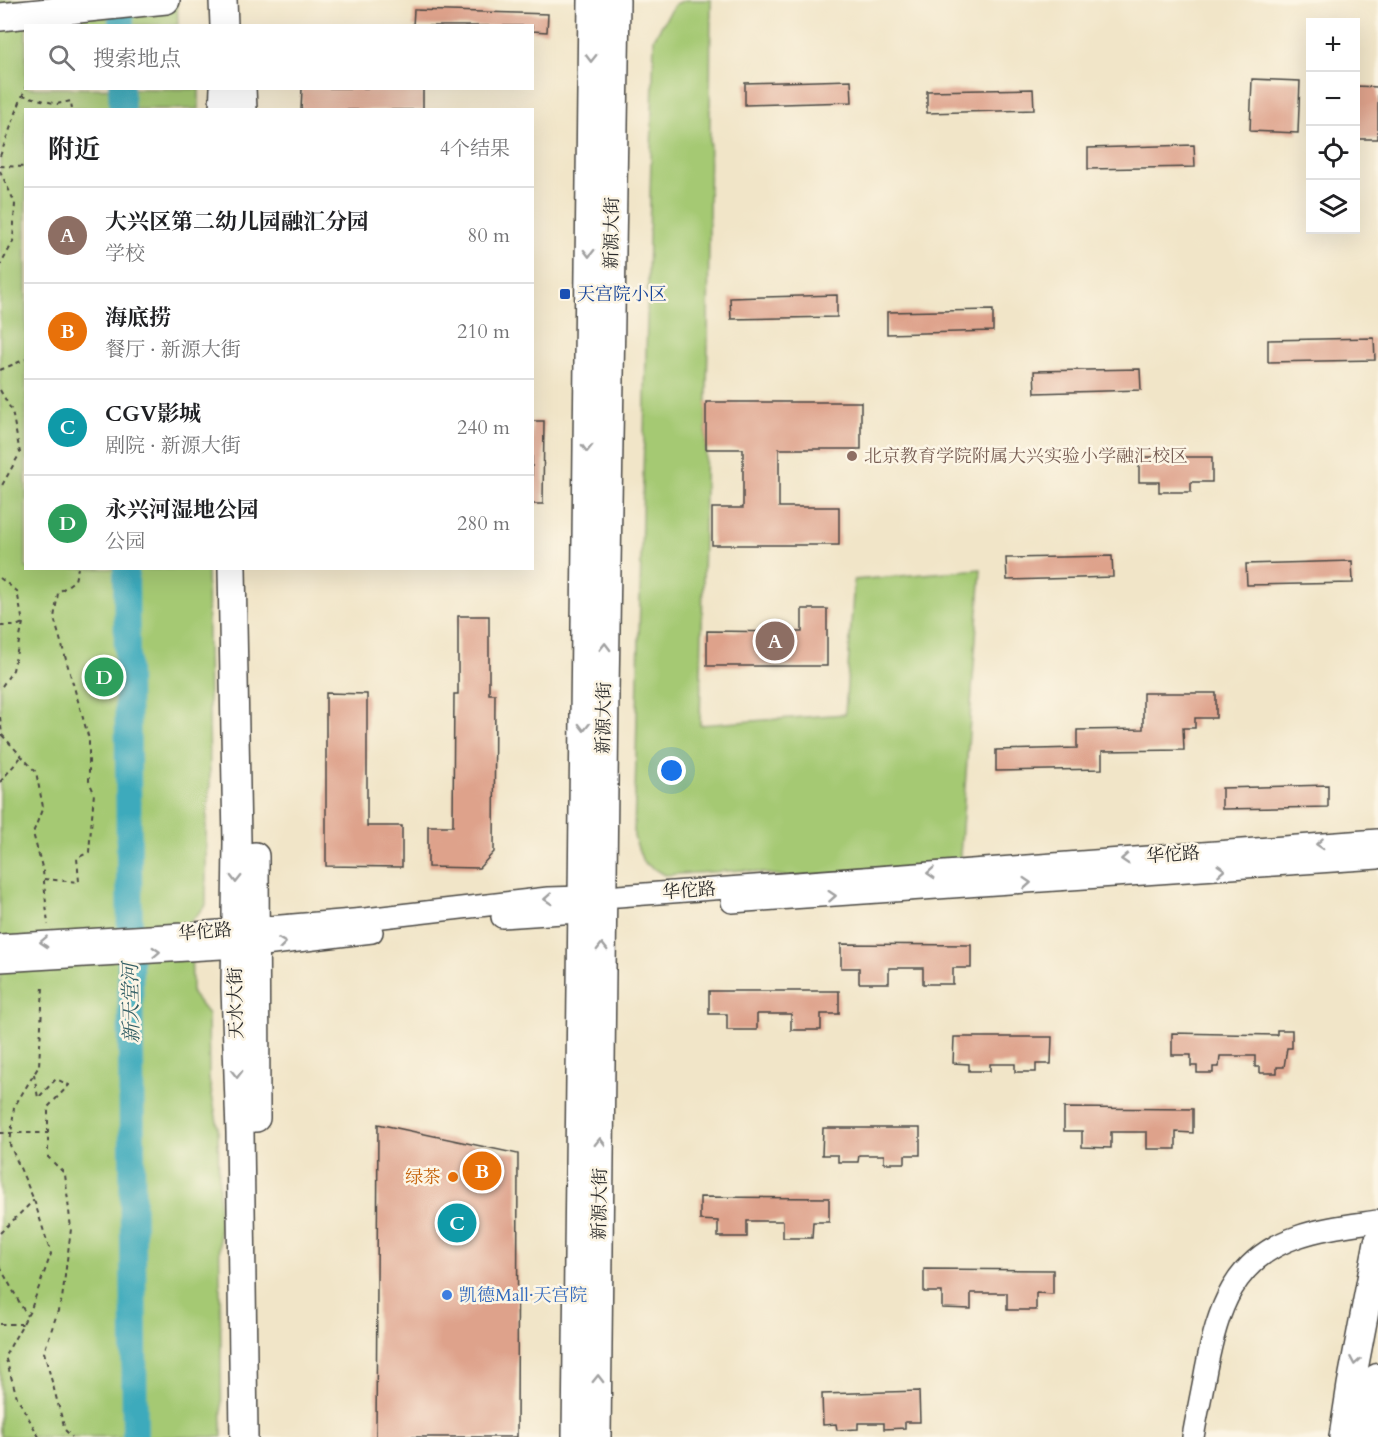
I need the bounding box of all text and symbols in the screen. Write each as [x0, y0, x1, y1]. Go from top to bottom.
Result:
map controls [1306, 18, 1360, 234]
button: + [1306, 18, 1360, 72]
search box [24, 24, 534, 90]
icon: search [45, 41, 78, 74]
text: 搜索地点 [93, 44, 181, 74]
one-way arrow [585, 54, 598, 63]
button: − [1306, 72, 1360, 126]
button: locate [1306, 126, 1360, 180]
text: 附近 [48, 132, 100, 167]
text: 4个结果 [440, 135, 510, 162]
button: layers [1306, 180, 1360, 234]
street label: 新源大街 [599, 197, 625, 269]
text: 大兴区第二幼儿园融汇分园 [105, 207, 369, 237]
text: A [60, 222, 75, 249]
text: 80 m [467, 222, 510, 249]
text: 学校 [105, 240, 145, 267]
one-way arrow [583, 249, 595, 258]
place label: 天宫院小区 [577, 282, 667, 307]
marker: 天宫院小区 [558, 287, 572, 301]
text: 海底捞 [105, 303, 171, 333]
text: B [60, 318, 75, 345]
text: 210 m [457, 318, 510, 345]
text: 餐厅 · 新源大街 [105, 336, 241, 363]
text: CGV影城 [105, 399, 201, 429]
text: C [60, 414, 75, 441]
text: 240 m [457, 414, 510, 441]
text: 剧院 · 新源大街 [105, 432, 241, 459]
one-way arrow [581, 444, 593, 453]
place label: 北京教育学院附属大兴实验小学融汇校区 [864, 444, 1188, 469]
marker: 北京教育学院附属大兴实验小学融汇校区 [845, 449, 859, 463]
text: 永兴河湿地公园 [105, 495, 259, 525]
text: D [59, 510, 76, 537]
text: 280 m [457, 510, 510, 537]
text: 公园 [105, 528, 145, 555]
pin: A [756, 618, 794, 664]
one-way arrow [599, 642, 611, 651]
pin: D [84, 654, 124, 700]
street label: 新源大街 [591, 682, 617, 754]
one-way arrow [578, 723, 590, 732]
your location [657, 756, 686, 785]
one-way arrow [1315, 838, 1324, 851]
street label: 华佗路 [1145, 841, 1201, 869]
one-way arrow [1121, 852, 1130, 865]
one-way arrow [1217, 863, 1226, 876]
one-way arrow [926, 866, 935, 879]
one-way arrow [230, 874, 242, 883]
one-way arrow [1022, 876, 1031, 889]
street label: 华佗路 [661, 877, 717, 905]
one-way arrow [828, 889, 837, 902]
one-way arrow [543, 892, 552, 905]
street label: 华佗路 [177, 917, 233, 947]
one-way arrow [40, 936, 49, 949]
one-way arrow [278, 937, 287, 950]
one-way arrow [596, 942, 608, 951]
one-way arrow [151, 945, 160, 958]
water label: 新天堂河 [117, 960, 145, 1043]
street label: 天水大街 [223, 967, 249, 1039]
one-way arrow [231, 1069, 243, 1078]
one-way arrow [594, 1137, 607, 1146]
pin: B [462, 1148, 502, 1194]
place label: 绿茶 [405, 1165, 441, 1190]
street label: 新源大街 [587, 1168, 613, 1240]
marker: 绿茶 [446, 1170, 460, 1184]
pin: C [438, 1200, 476, 1246]
place label: 凯德Mall·天宫院 [459, 1283, 587, 1308]
marker: 凯德Mall·天宫院 [440, 1288, 454, 1302]
one-way arrow [1349, 1356, 1362, 1366]
one-way arrow [592, 1374, 604, 1383]

